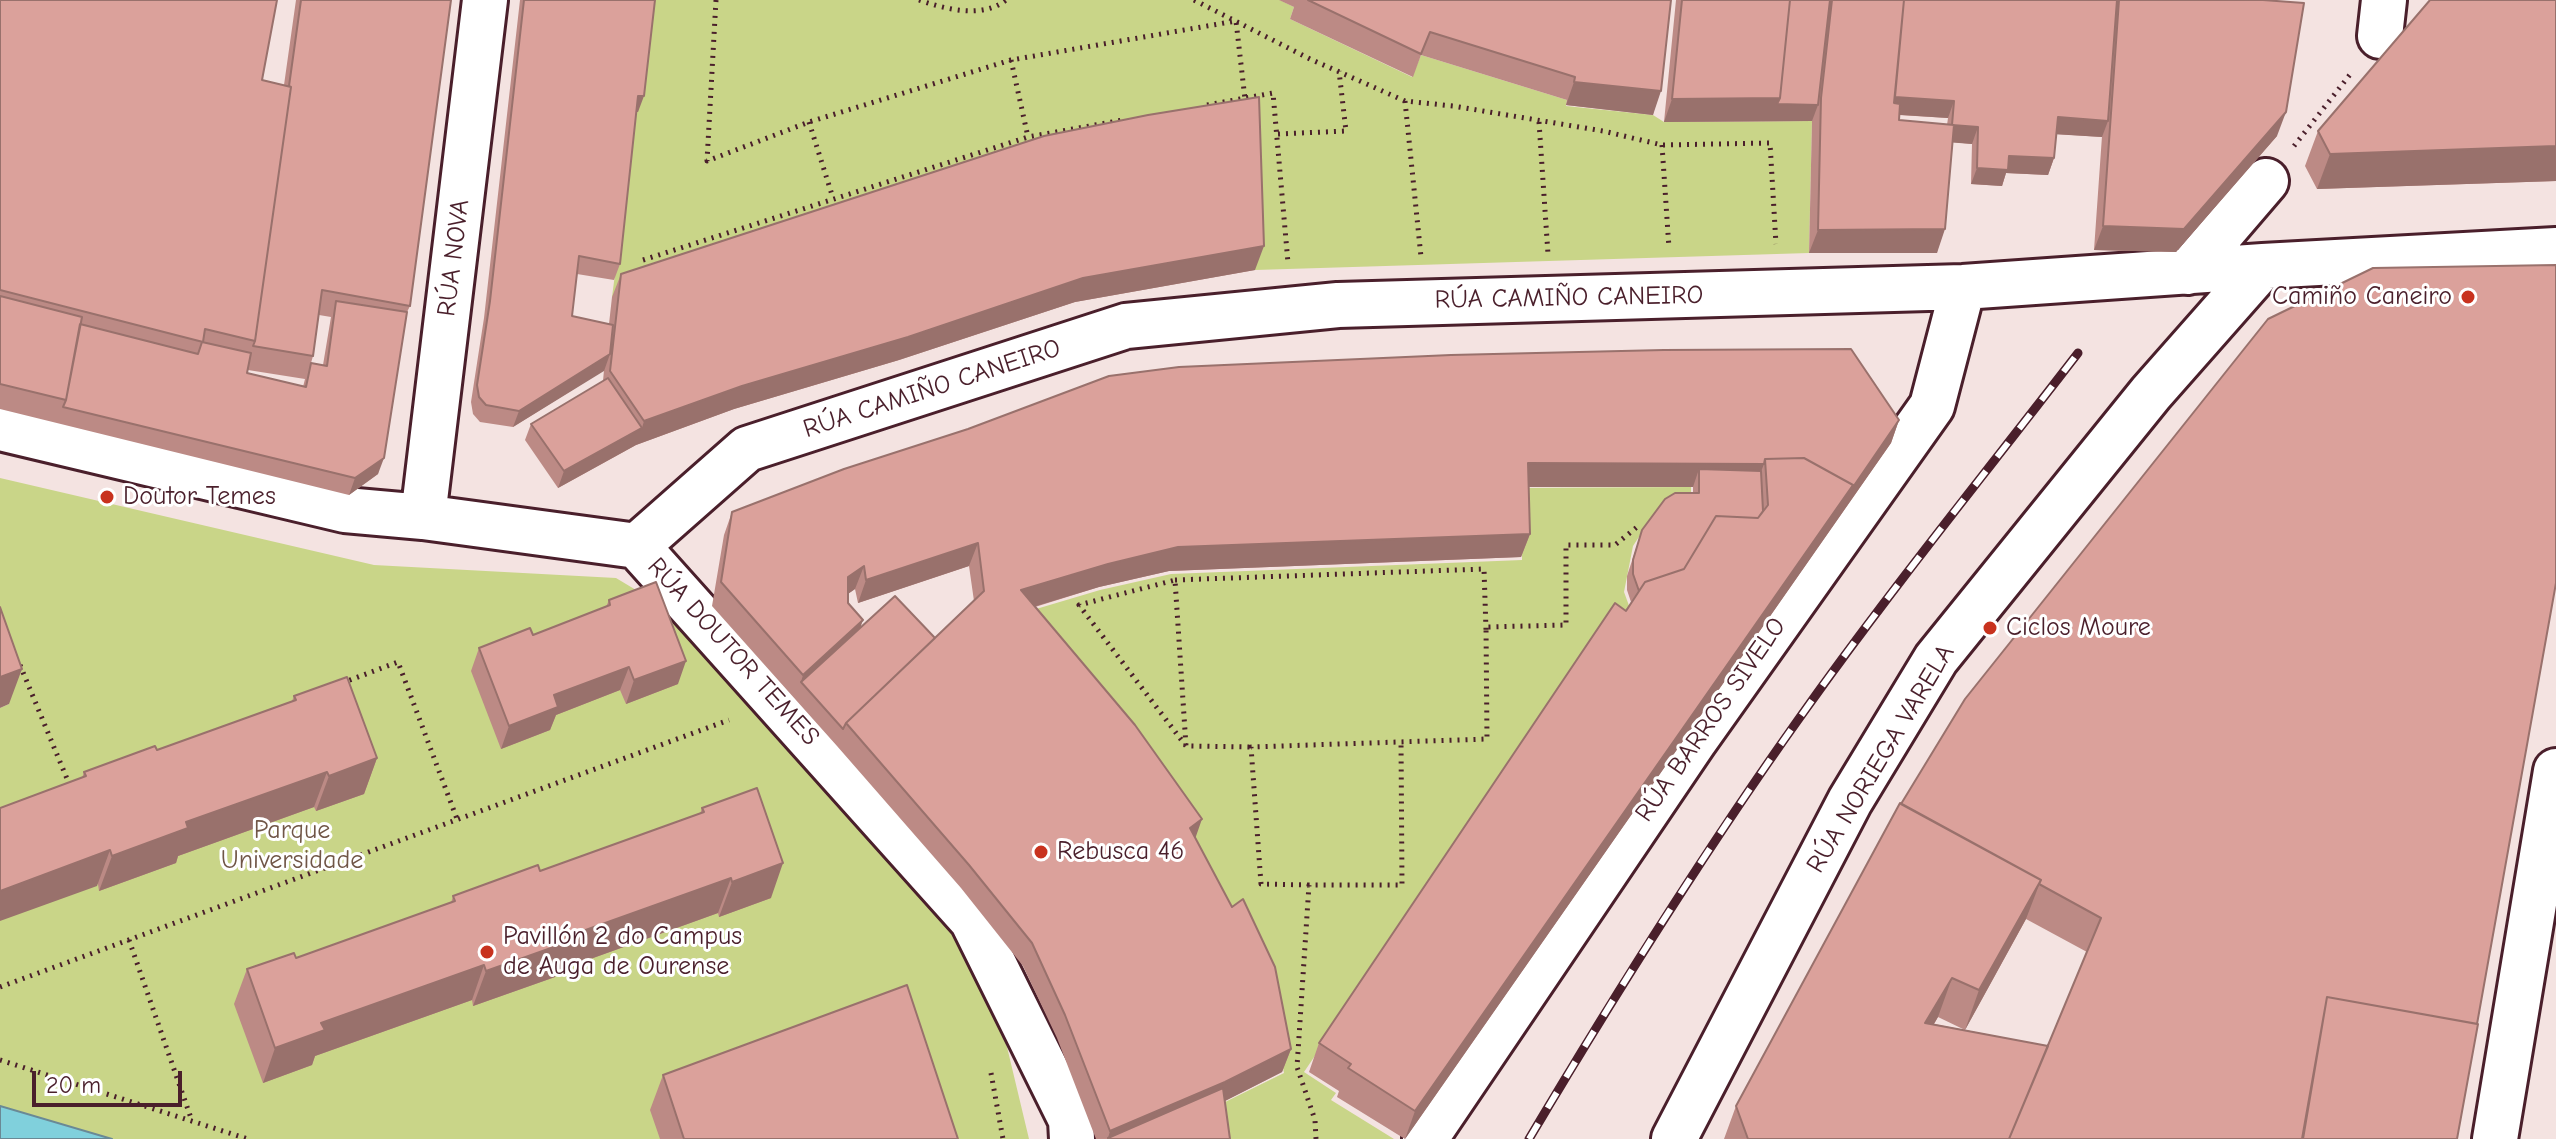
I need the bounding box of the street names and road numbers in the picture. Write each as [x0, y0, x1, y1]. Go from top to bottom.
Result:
street label: RÚA NOVA [431, 198, 477, 318]
street label: RÚA CAMIÑO CANEIRO [1434, 280, 1704, 316]
street label: RÚA CAMIÑO CANEIRO [799, 333, 1065, 445]
street label: RÚA DOUTOR TEMES [640, 552, 826, 752]
street label: RÚA BARROS SIVELO [1629, 612, 1793, 828]
street label: RÚA NORIEGA VARELA [1800, 639, 1962, 879]

